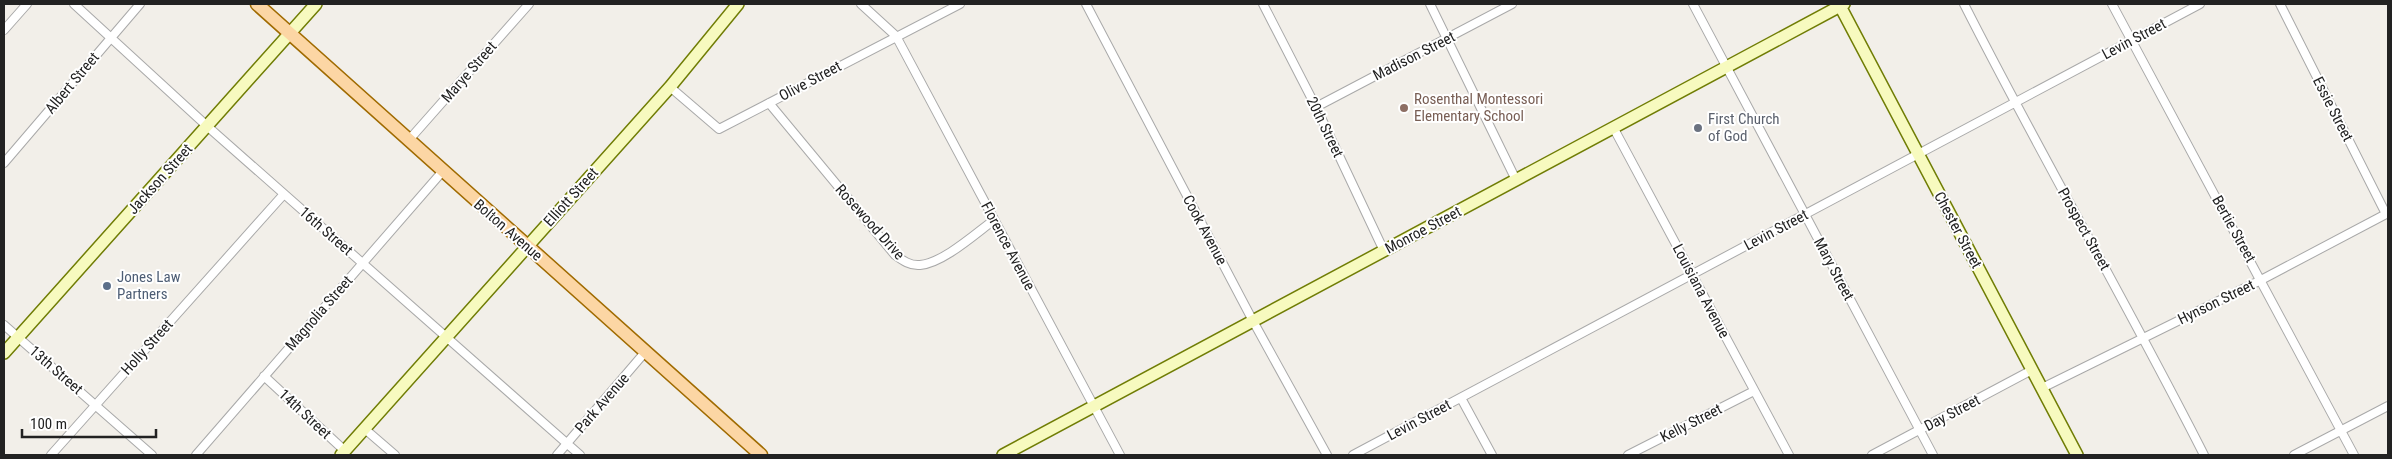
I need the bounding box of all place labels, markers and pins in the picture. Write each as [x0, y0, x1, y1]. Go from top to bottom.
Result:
place label: Rosenthal Montessori Elementary School [1414, 90, 1543, 125]
marker: Rosenthal Montessori Elementary School [1398, 102, 1410, 114]
place label: First Church of God [1708, 110, 1780, 145]
marker: First Church of God [1692, 122, 1704, 134]
place label: Jones Law Partners [117, 268, 181, 303]
marker: Jones Law Partners [101, 280, 113, 292]

